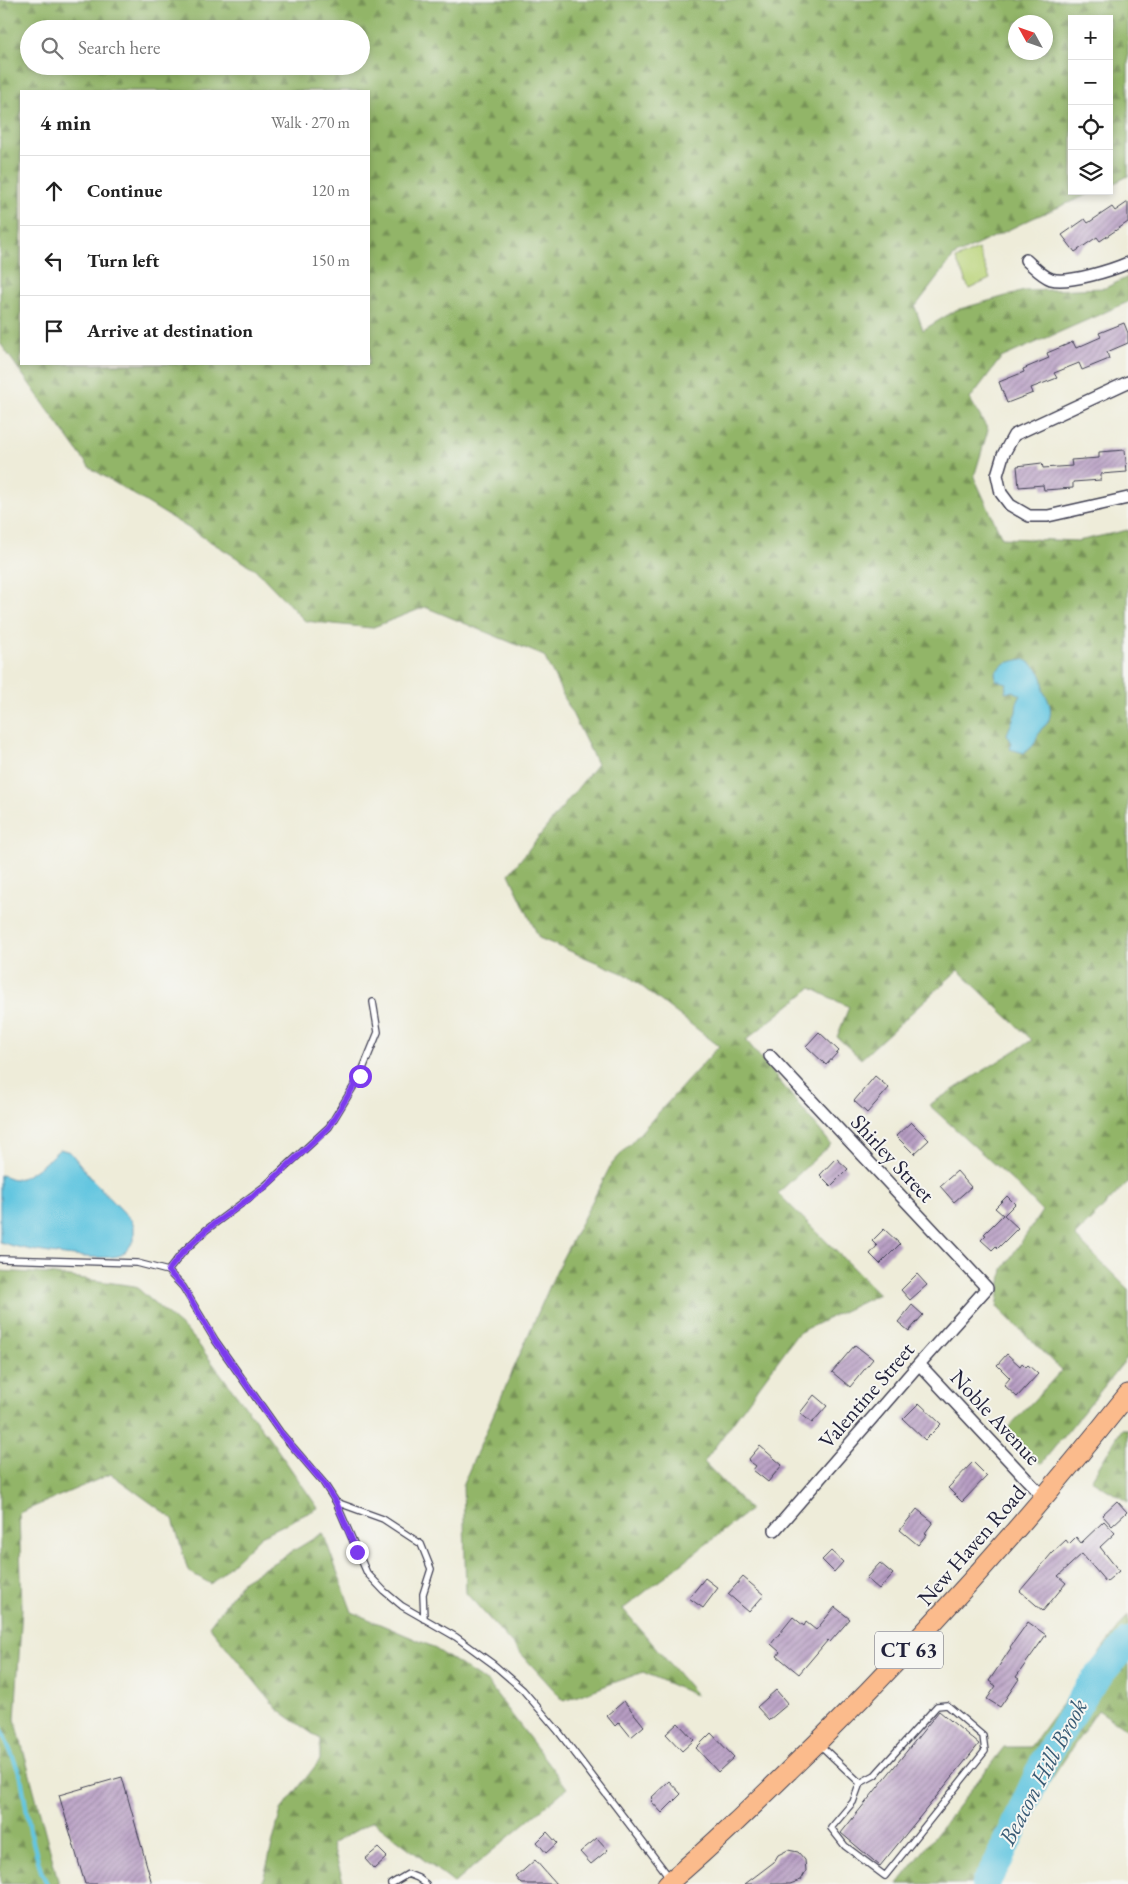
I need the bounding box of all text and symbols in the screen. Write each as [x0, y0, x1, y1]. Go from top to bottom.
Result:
north arrow [1008, 15, 1053, 60]
map controls [1068, 15, 1113, 195]
button: + [1068, 15, 1113, 60]
search box [20, 20, 370, 75]
icon: search [38, 34, 66, 62]
text: Search here [78, 35, 160, 60]
button: − [1068, 60, 1113, 105]
button: locate [1068, 105, 1113, 150]
text: 4 min [40, 109, 91, 136]
text: Walk · 270 m [271, 112, 350, 133]
button: layers [1068, 150, 1113, 195]
icon: ahead [40, 177, 68, 205]
text: Continue [87, 178, 162, 203]
text: 120 m [311, 180, 350, 201]
icon: left [40, 247, 68, 275]
text: Turn left [87, 248, 159, 273]
text: 150 m [311, 250, 350, 271]
icon: arrive [40, 317, 68, 345]
text: Arrive at destination [87, 318, 253, 343]
route start [349, 1065, 372, 1088]
street label: Shirley Street [844, 1108, 941, 1209]
street label: Valentine Street [812, 1336, 921, 1455]
street label: Noble Avenue [944, 1363, 1048, 1472]
street label: New Haven Road [911, 1478, 1033, 1612]
route end [346, 1541, 369, 1564]
road number: CT 63 [875, 1632, 943, 1668]
water label: Beacon Hill Brook [990, 1693, 1094, 1851]

